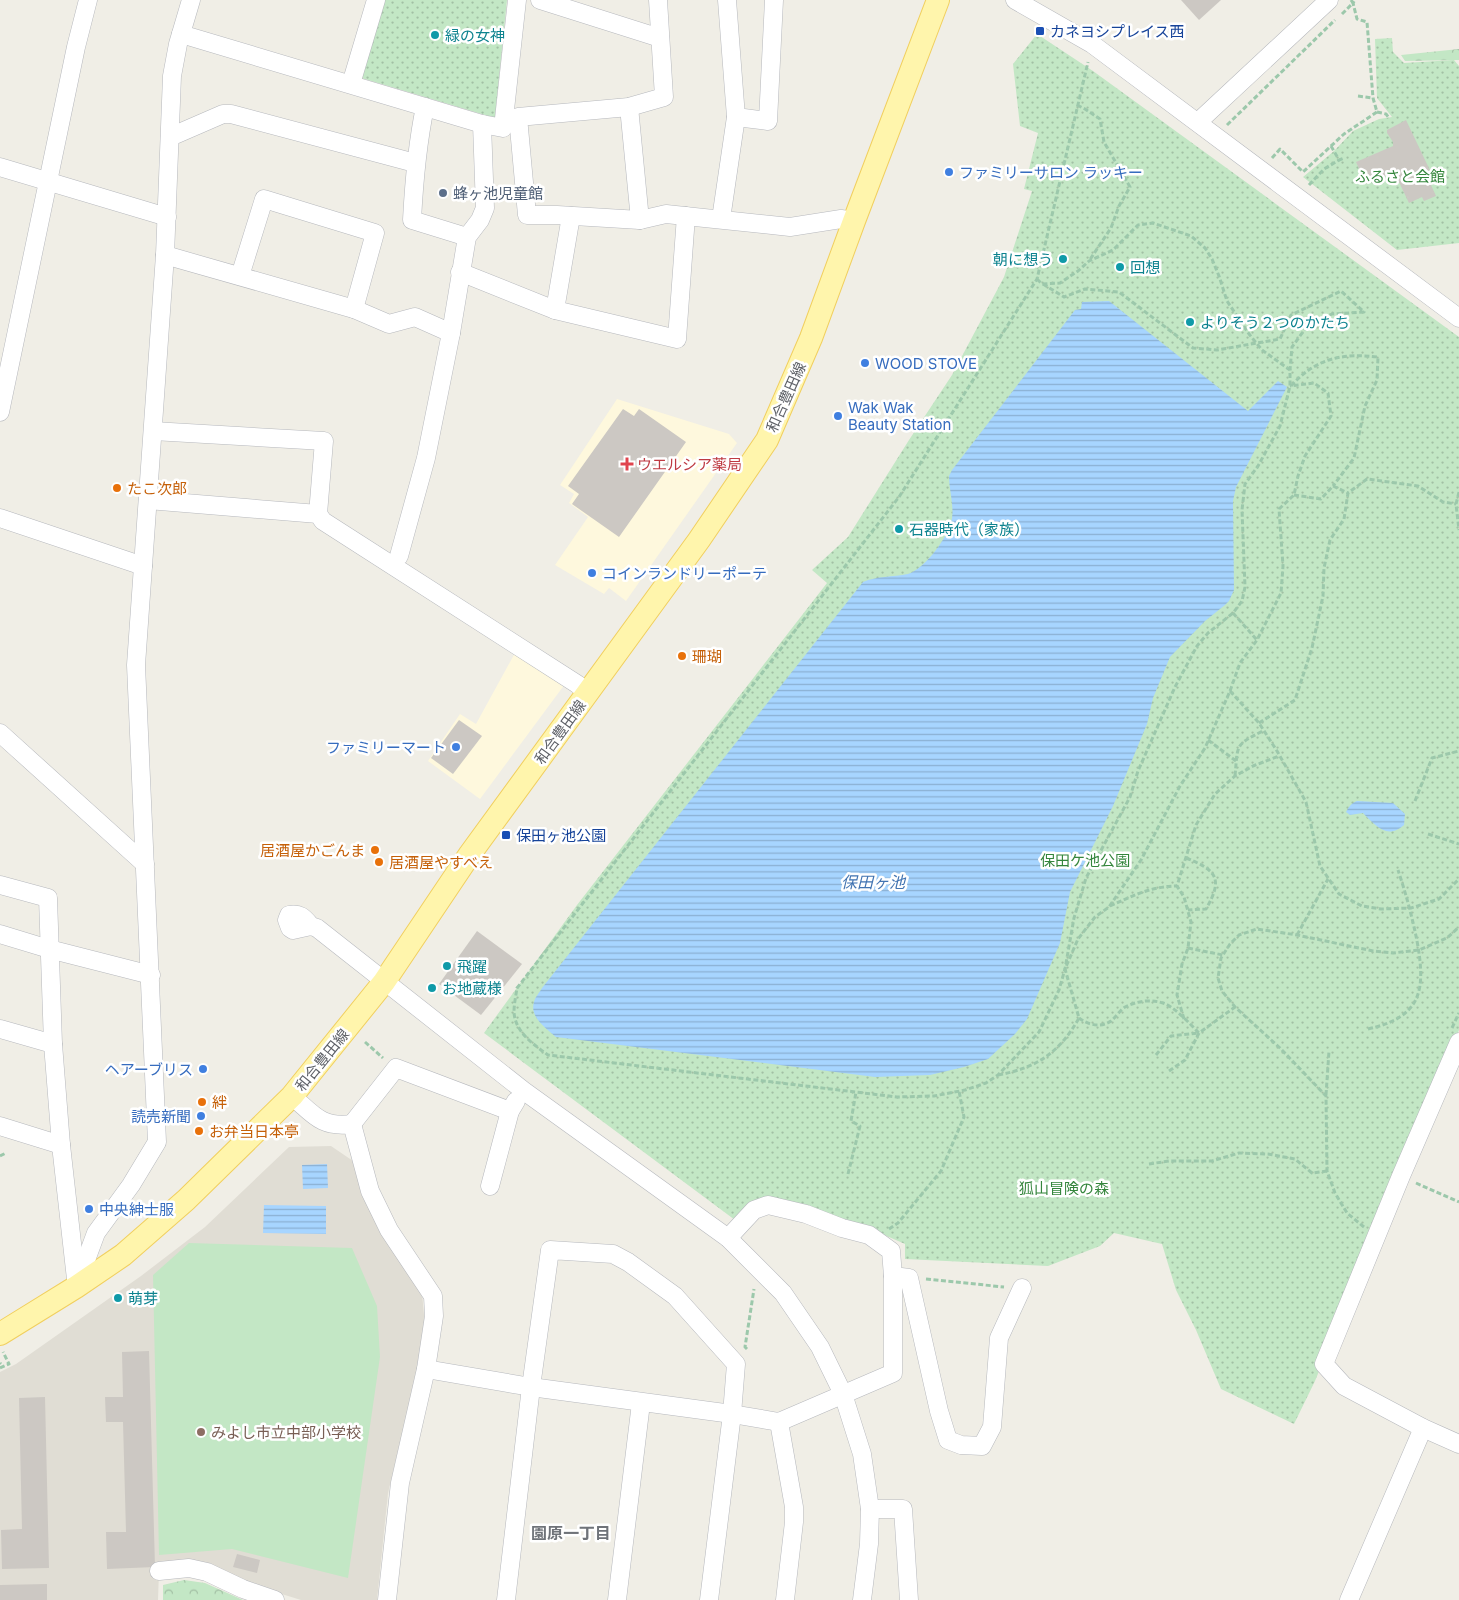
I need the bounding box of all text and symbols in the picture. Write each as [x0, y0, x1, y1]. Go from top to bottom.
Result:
place label: カネヨシプレイス西 [1050, 22, 1185, 41]
marker: カネヨシプレイス西 [1034, 25, 1046, 37]
place label: 緑の女神 [445, 26, 505, 45]
marker: 緑の女神 [429, 29, 441, 41]
place label: ファミリーサロン ラッキー [959, 163, 1143, 182]
marker: ファミリーサロン ラッキー [943, 166, 955, 178]
park label: ふるさと会館 [1355, 167, 1445, 186]
place label: 蜂ヶ池児童館 [453, 184, 543, 203]
marker: 蜂ヶ池児童館 [437, 187, 449, 199]
place label: 朝に想う [993, 250, 1053, 269]
marker: 朝に想う [1057, 253, 1069, 265]
place label: 回想 [1130, 258, 1160, 277]
marker: 回想 [1114, 261, 1126, 273]
place label: よりそう２つのかたち [1200, 313, 1350, 332]
marker: よりそう２つのかたち [1184, 316, 1196, 328]
place label: WOOD STOVE [875, 354, 977, 373]
marker: WOOD STOVE [859, 357, 871, 369]
street label: 和合豊田線 [762, 359, 810, 435]
place label: Wak Wak Beauty Station [848, 398, 951, 434]
marker: Wak Wak Beauty Station [832, 410, 844, 422]
place label: ウエルシア薬局 [637, 455, 742, 474]
marker: ウエルシア薬局 [621, 458, 633, 470]
place label: たこ次郎 [127, 479, 187, 498]
marker: たこ次郎 [111, 482, 123, 494]
place label: 石器時代（家族） [909, 520, 1029, 539]
marker: 石器時代（家族） [893, 523, 905, 535]
place label: コインランドリーポーテ [602, 564, 767, 583]
marker: コインランドリーポーテ [586, 567, 598, 579]
place label: 珊瑚 [692, 647, 722, 666]
marker: 珊瑚 [676, 650, 688, 662]
street label: 和合豊田線 [530, 696, 590, 768]
place label: ファミリーマート [326, 738, 446, 757]
marker: ファミリーマート [450, 741, 462, 753]
place label: 保田ヶ池公園 [516, 826, 606, 845]
marker: 保田ヶ池公園 [500, 829, 512, 841]
place label: 居酒屋かごんま [260, 841, 365, 860]
marker: 居酒屋かごんま [369, 844, 381, 856]
park label: 保田ケ池公園 [1040, 851, 1130, 870]
place label: 居酒屋やすべえ [389, 853, 493, 872]
marker: 居酒屋やすべえ [373, 856, 385, 868]
water label: 保田ヶ池 [841, 872, 907, 892]
place label: 飛躍 [457, 957, 487, 976]
marker: 飛躍 [441, 960, 453, 972]
place label: お地蔵様 [442, 979, 502, 998]
marker: お地蔵様 [426, 982, 438, 994]
street label: 和合豊田線 [291, 1025, 353, 1095]
place label: ヘアーブリス [105, 1060, 193, 1079]
marker: ヘアーブリス [197, 1063, 209, 1075]
place label: 絆 [212, 1093, 227, 1112]
marker: 絆 [196, 1096, 208, 1108]
place label: 読売新聞 [131, 1107, 191, 1126]
marker: 読売新聞 [195, 1110, 207, 1122]
place label: お弁当日本亭 [209, 1122, 299, 1141]
marker: お弁当日本亭 [193, 1125, 205, 1137]
park label: 狐山冒険の森 [1019, 1179, 1109, 1198]
place label: 中央紳士服 [99, 1200, 174, 1219]
marker: 中央紳士服 [83, 1203, 95, 1215]
place label: 萌芽 [128, 1289, 158, 1308]
marker: 萌芽 [112, 1292, 124, 1304]
place label: みよし市立中部小学校 [211, 1423, 361, 1442]
marker: みよし市立中部小学校 [195, 1426, 207, 1438]
district label: 園原一丁目 [531, 1523, 611, 1543]

